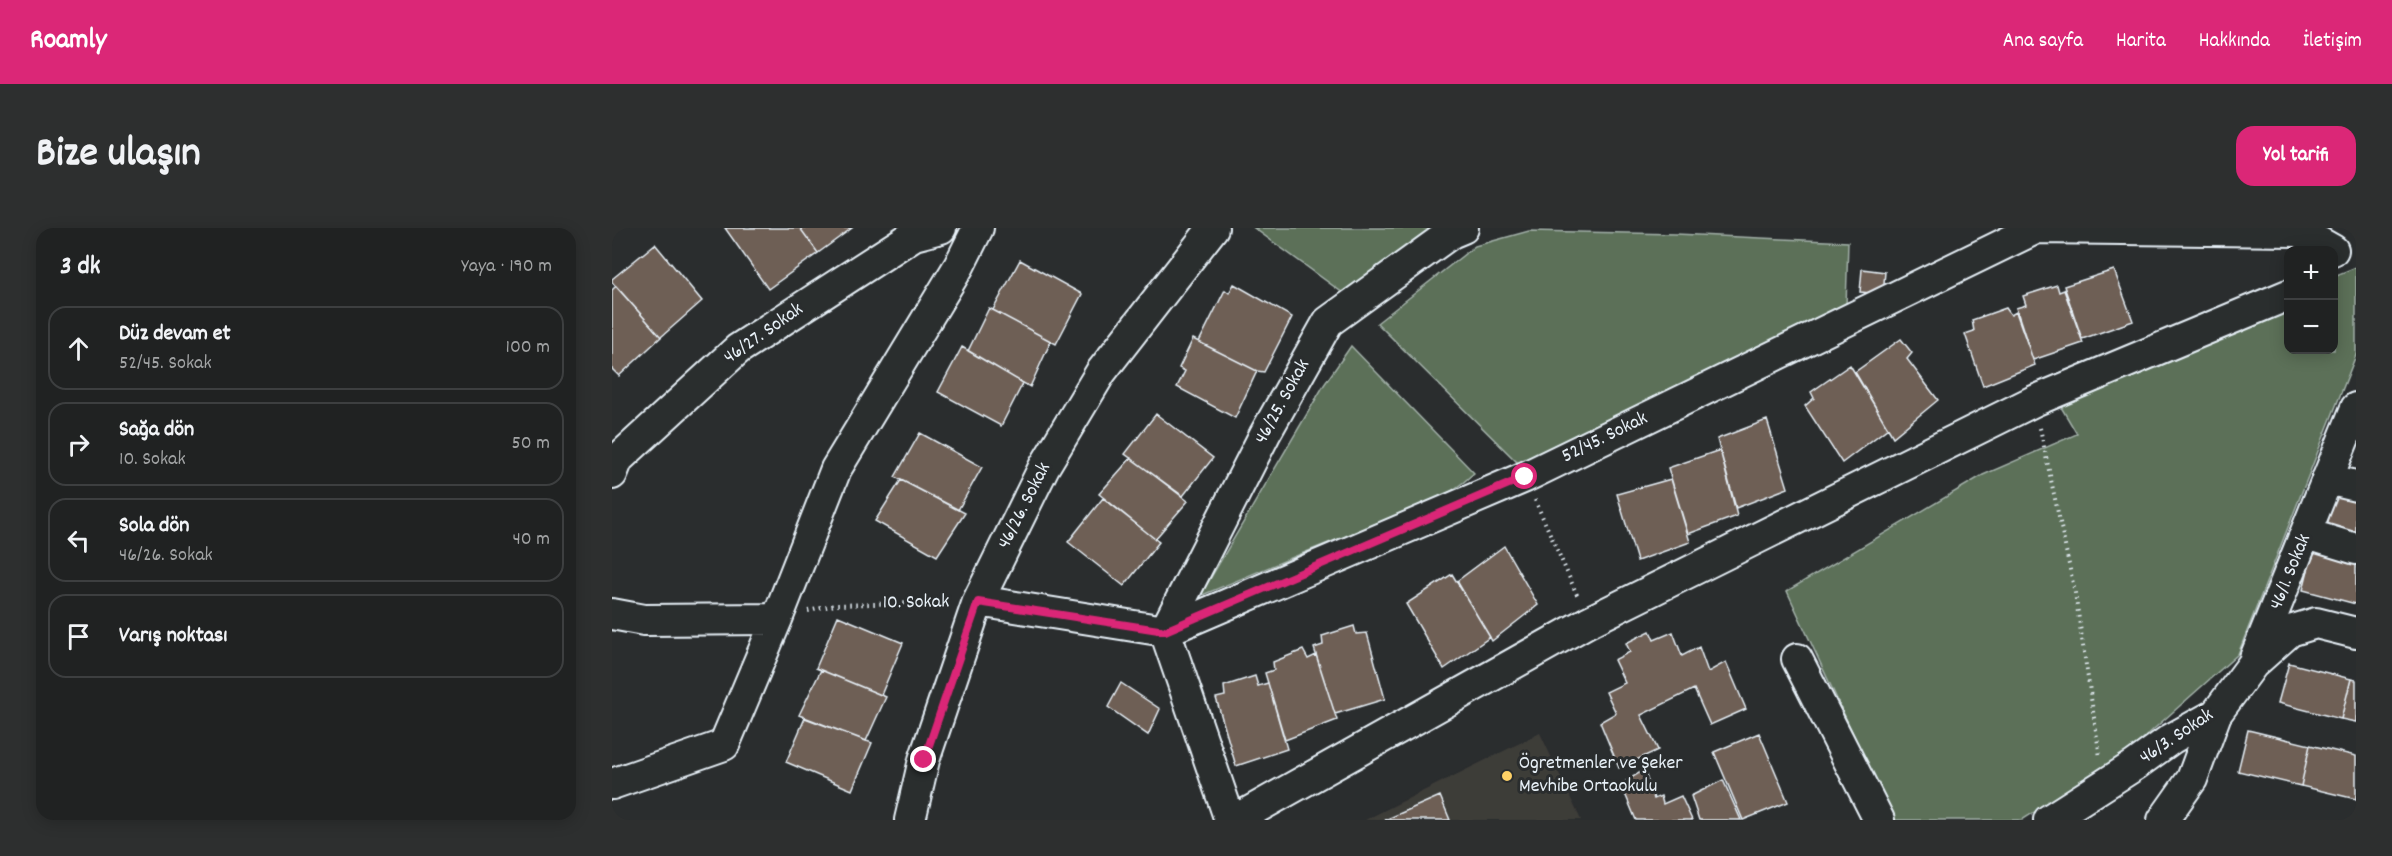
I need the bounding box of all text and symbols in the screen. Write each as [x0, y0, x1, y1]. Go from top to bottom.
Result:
text: Roamly [30, 22, 106, 62]
text: Ana sayfa [2003, 27, 2083, 57]
text: Harita [2116, 27, 2166, 57]
text: Hakkında [2199, 27, 2270, 57]
text: İletişim [2303, 27, 2362, 57]
text: Bize ulaşın [36, 126, 201, 186]
button: Yol tarifi [2236, 126, 2356, 186]
map controls [2284, 246, 2338, 354]
button: + [2284, 246, 2338, 300]
text: 3 dk [60, 249, 100, 286]
text: Yaya · 190 m [461, 253, 552, 281]
street label: 46/27. Sokak [718, 296, 810, 372]
button: − [2284, 300, 2338, 354]
text: Düz devam et [119, 319, 231, 350]
icon: ahead [62, 332, 95, 365]
text: 100 m [506, 334, 550, 362]
text: 52/45. Sokak [119, 350, 212, 378]
street label: 46/25. Sokak [1248, 354, 1318, 450]
street label: 52/45. Sokak [1557, 405, 1653, 471]
text: Sağa dön [119, 415, 194, 446]
icon: right [62, 428, 95, 461]
text: 50 m [512, 430, 550, 458]
text: 10. Sokak [119, 446, 186, 474]
street label: 46/26. Sokak [991, 458, 1059, 554]
route start [1511, 463, 1537, 489]
text: Sola dön [119, 511, 189, 542]
icon: left [62, 524, 95, 557]
text: 40 m [512, 526, 550, 554]
street label: 46/1. Sokak [2263, 530, 2319, 614]
text: 46/26. Sokak [119, 542, 213, 570]
street label: 10. Sokak [882, 588, 950, 618]
icon: arrive [62, 620, 95, 653]
text: Varış noktası [119, 621, 227, 652]
street label: 46/3. Sokak [2134, 702, 2220, 772]
route end [910, 746, 936, 772]
place label: Ögretmenler ve Şeker Mevhibe Ortaokulu [1519, 750, 1683, 801]
marker: Ögretmenler ve Şeker Mevhibe Ortaokulu [1500, 769, 1514, 783]

